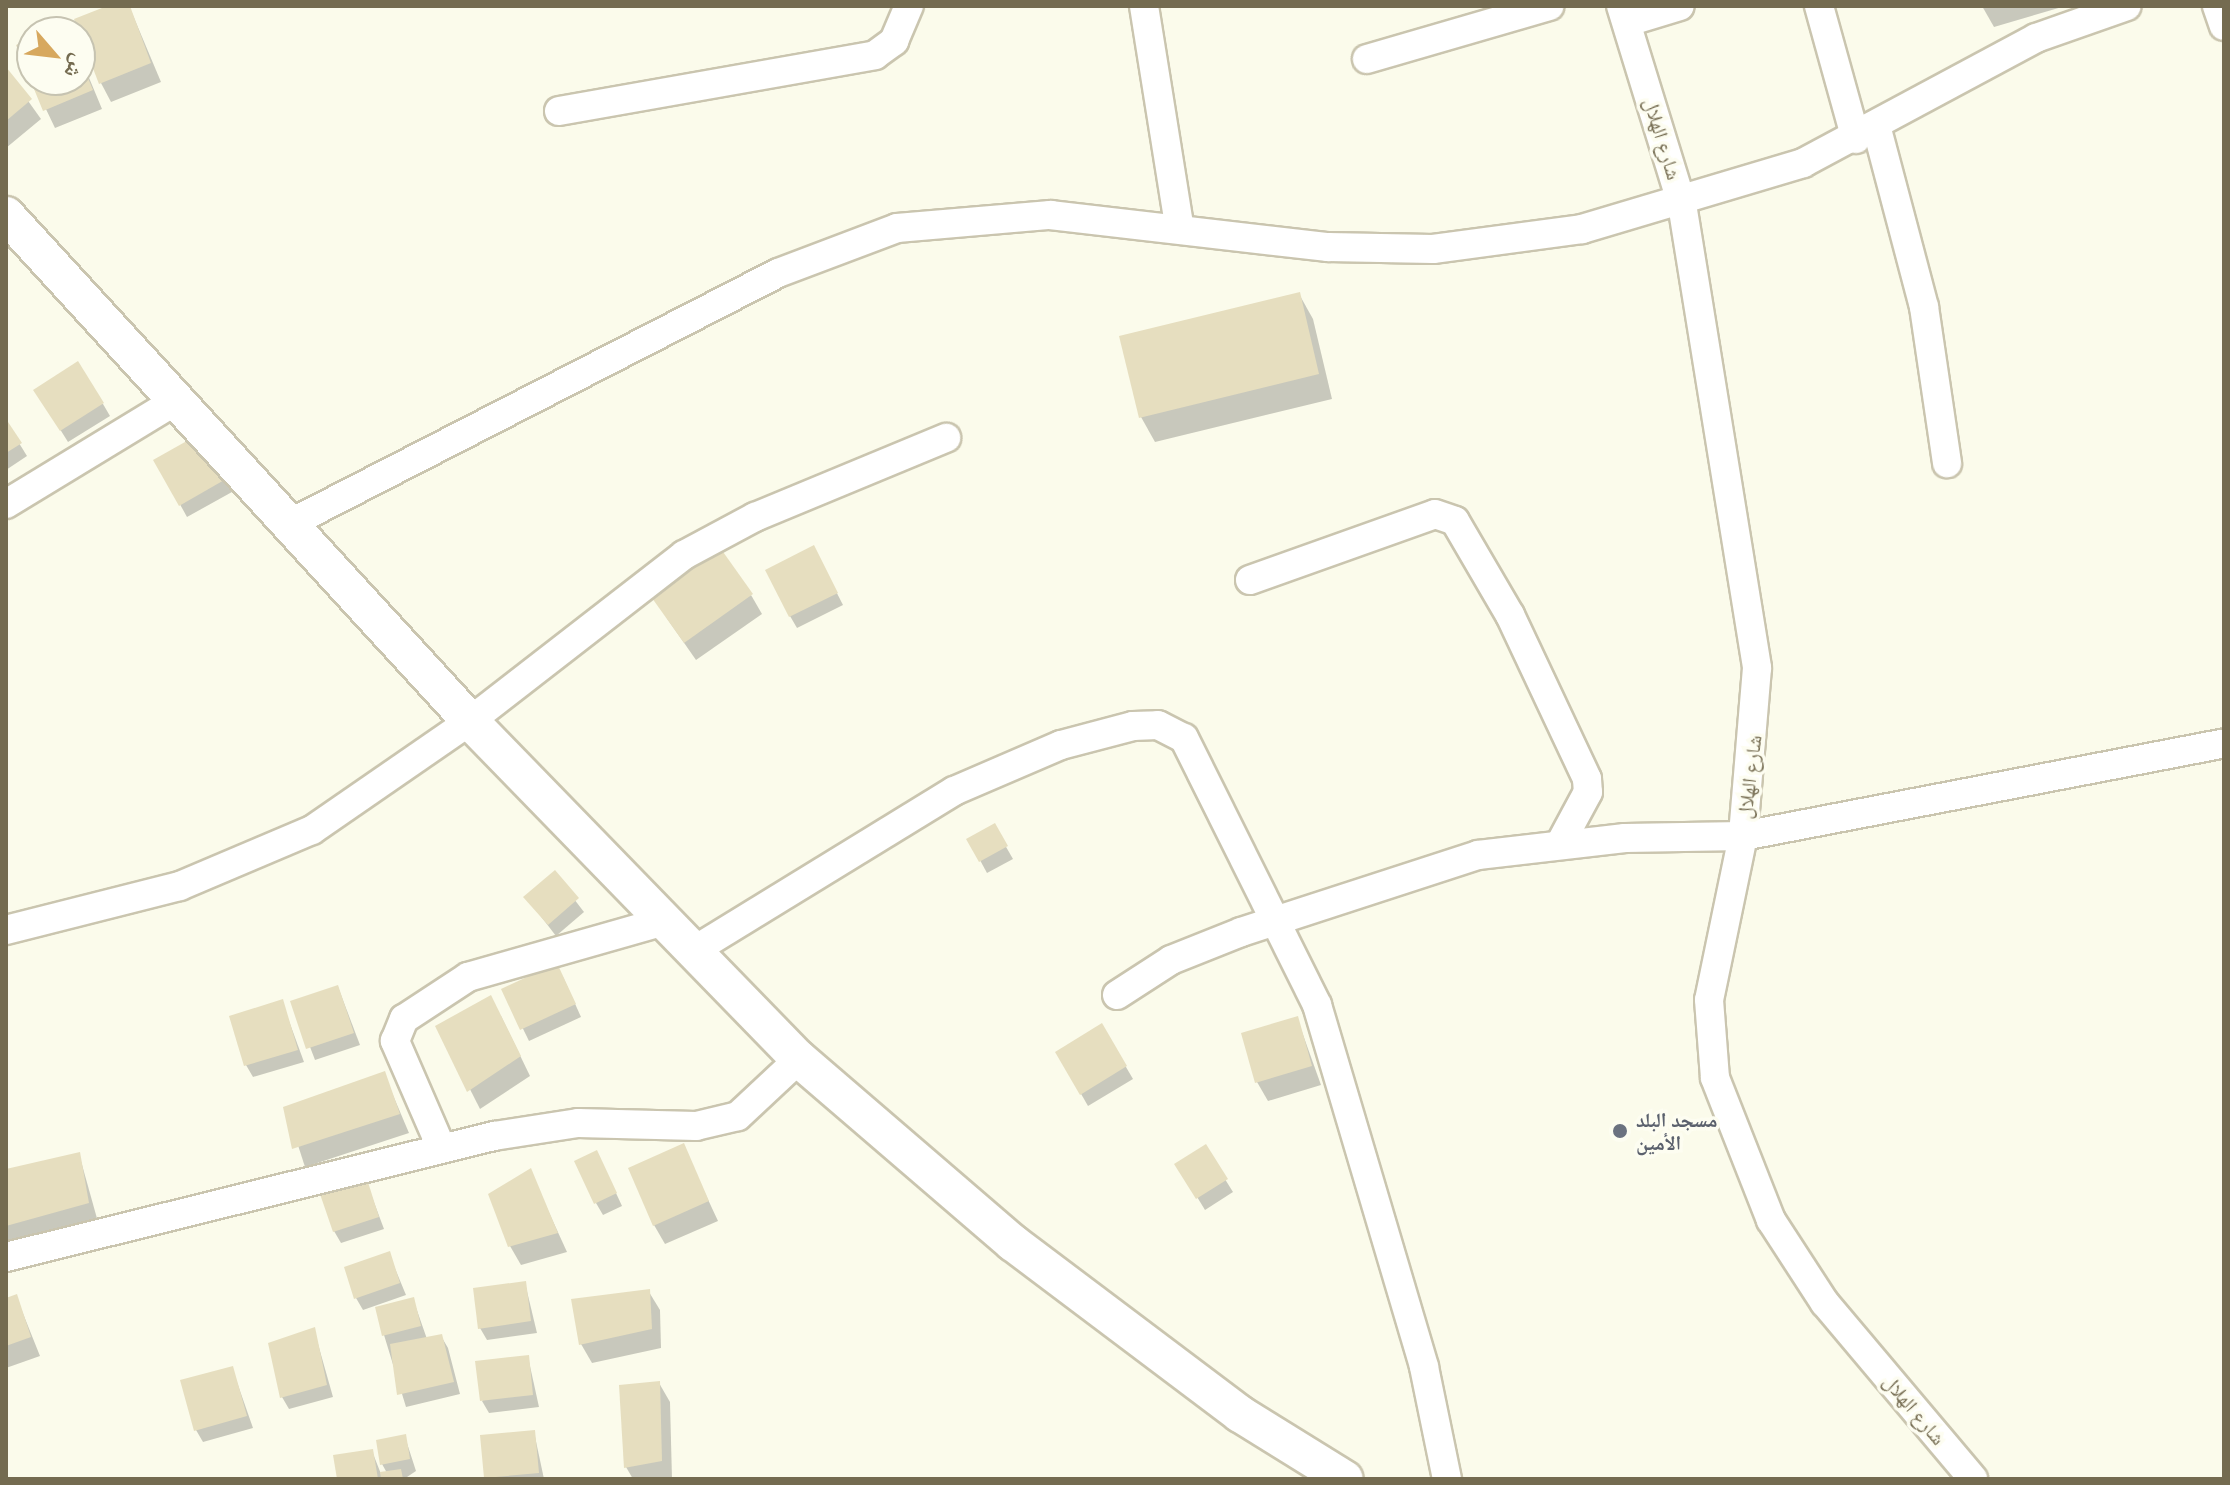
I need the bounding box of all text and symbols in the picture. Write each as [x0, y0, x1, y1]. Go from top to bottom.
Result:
north arrow [16, 16, 96, 96]
text: ش [58, 49, 94, 84]
street label: شارع الهلال [1638, 95, 1686, 183]
street label: شارع الهلال [1733, 734, 1767, 820]
place label: مسجد البلد الأمين [1636, 1108, 1717, 1155]
marker: مسجد البلد الأمين [1611, 1122, 1629, 1140]
street label: شارع الهلال [1878, 1370, 1950, 1450]

